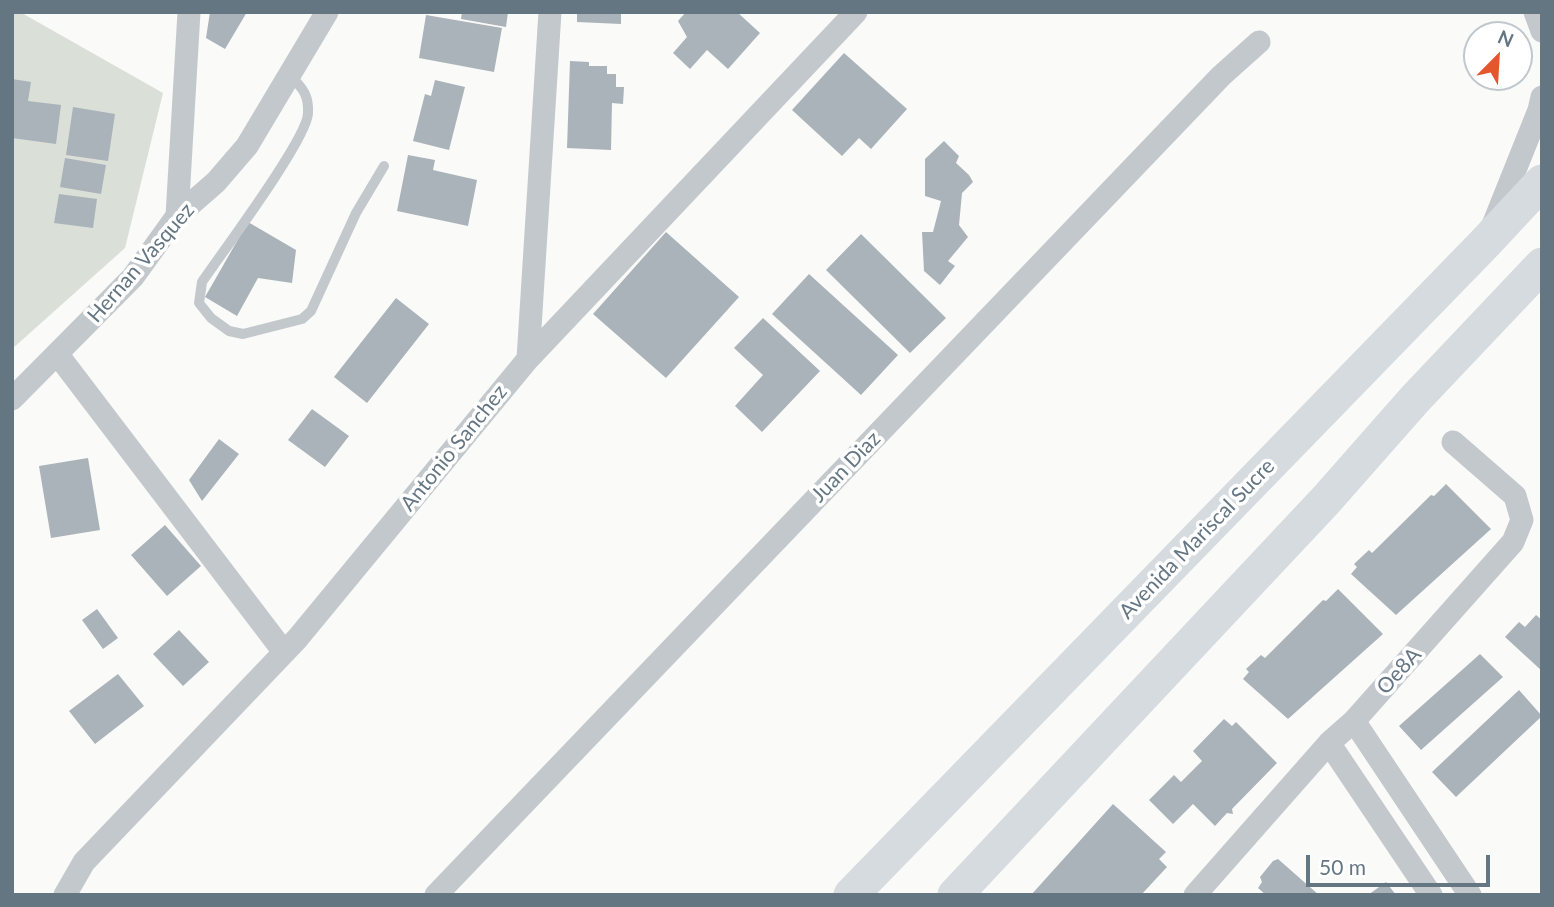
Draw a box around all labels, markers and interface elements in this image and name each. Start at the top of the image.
north arrow [1463,21,1533,91]
text: N [1495,25,1517,52]
street label: Hernan Vasquez [82,198,200,328]
street label: Antonio Sanchez [395,380,513,516]
street label: Juan Diaz [806,426,886,508]
street label: Avenida Mariscal Sucre [1114,454,1280,624]
street label: Oe8A [1372,642,1426,700]
scale bar [1309,841,1493,885]
text: 50 m [1319,854,1366,879]

